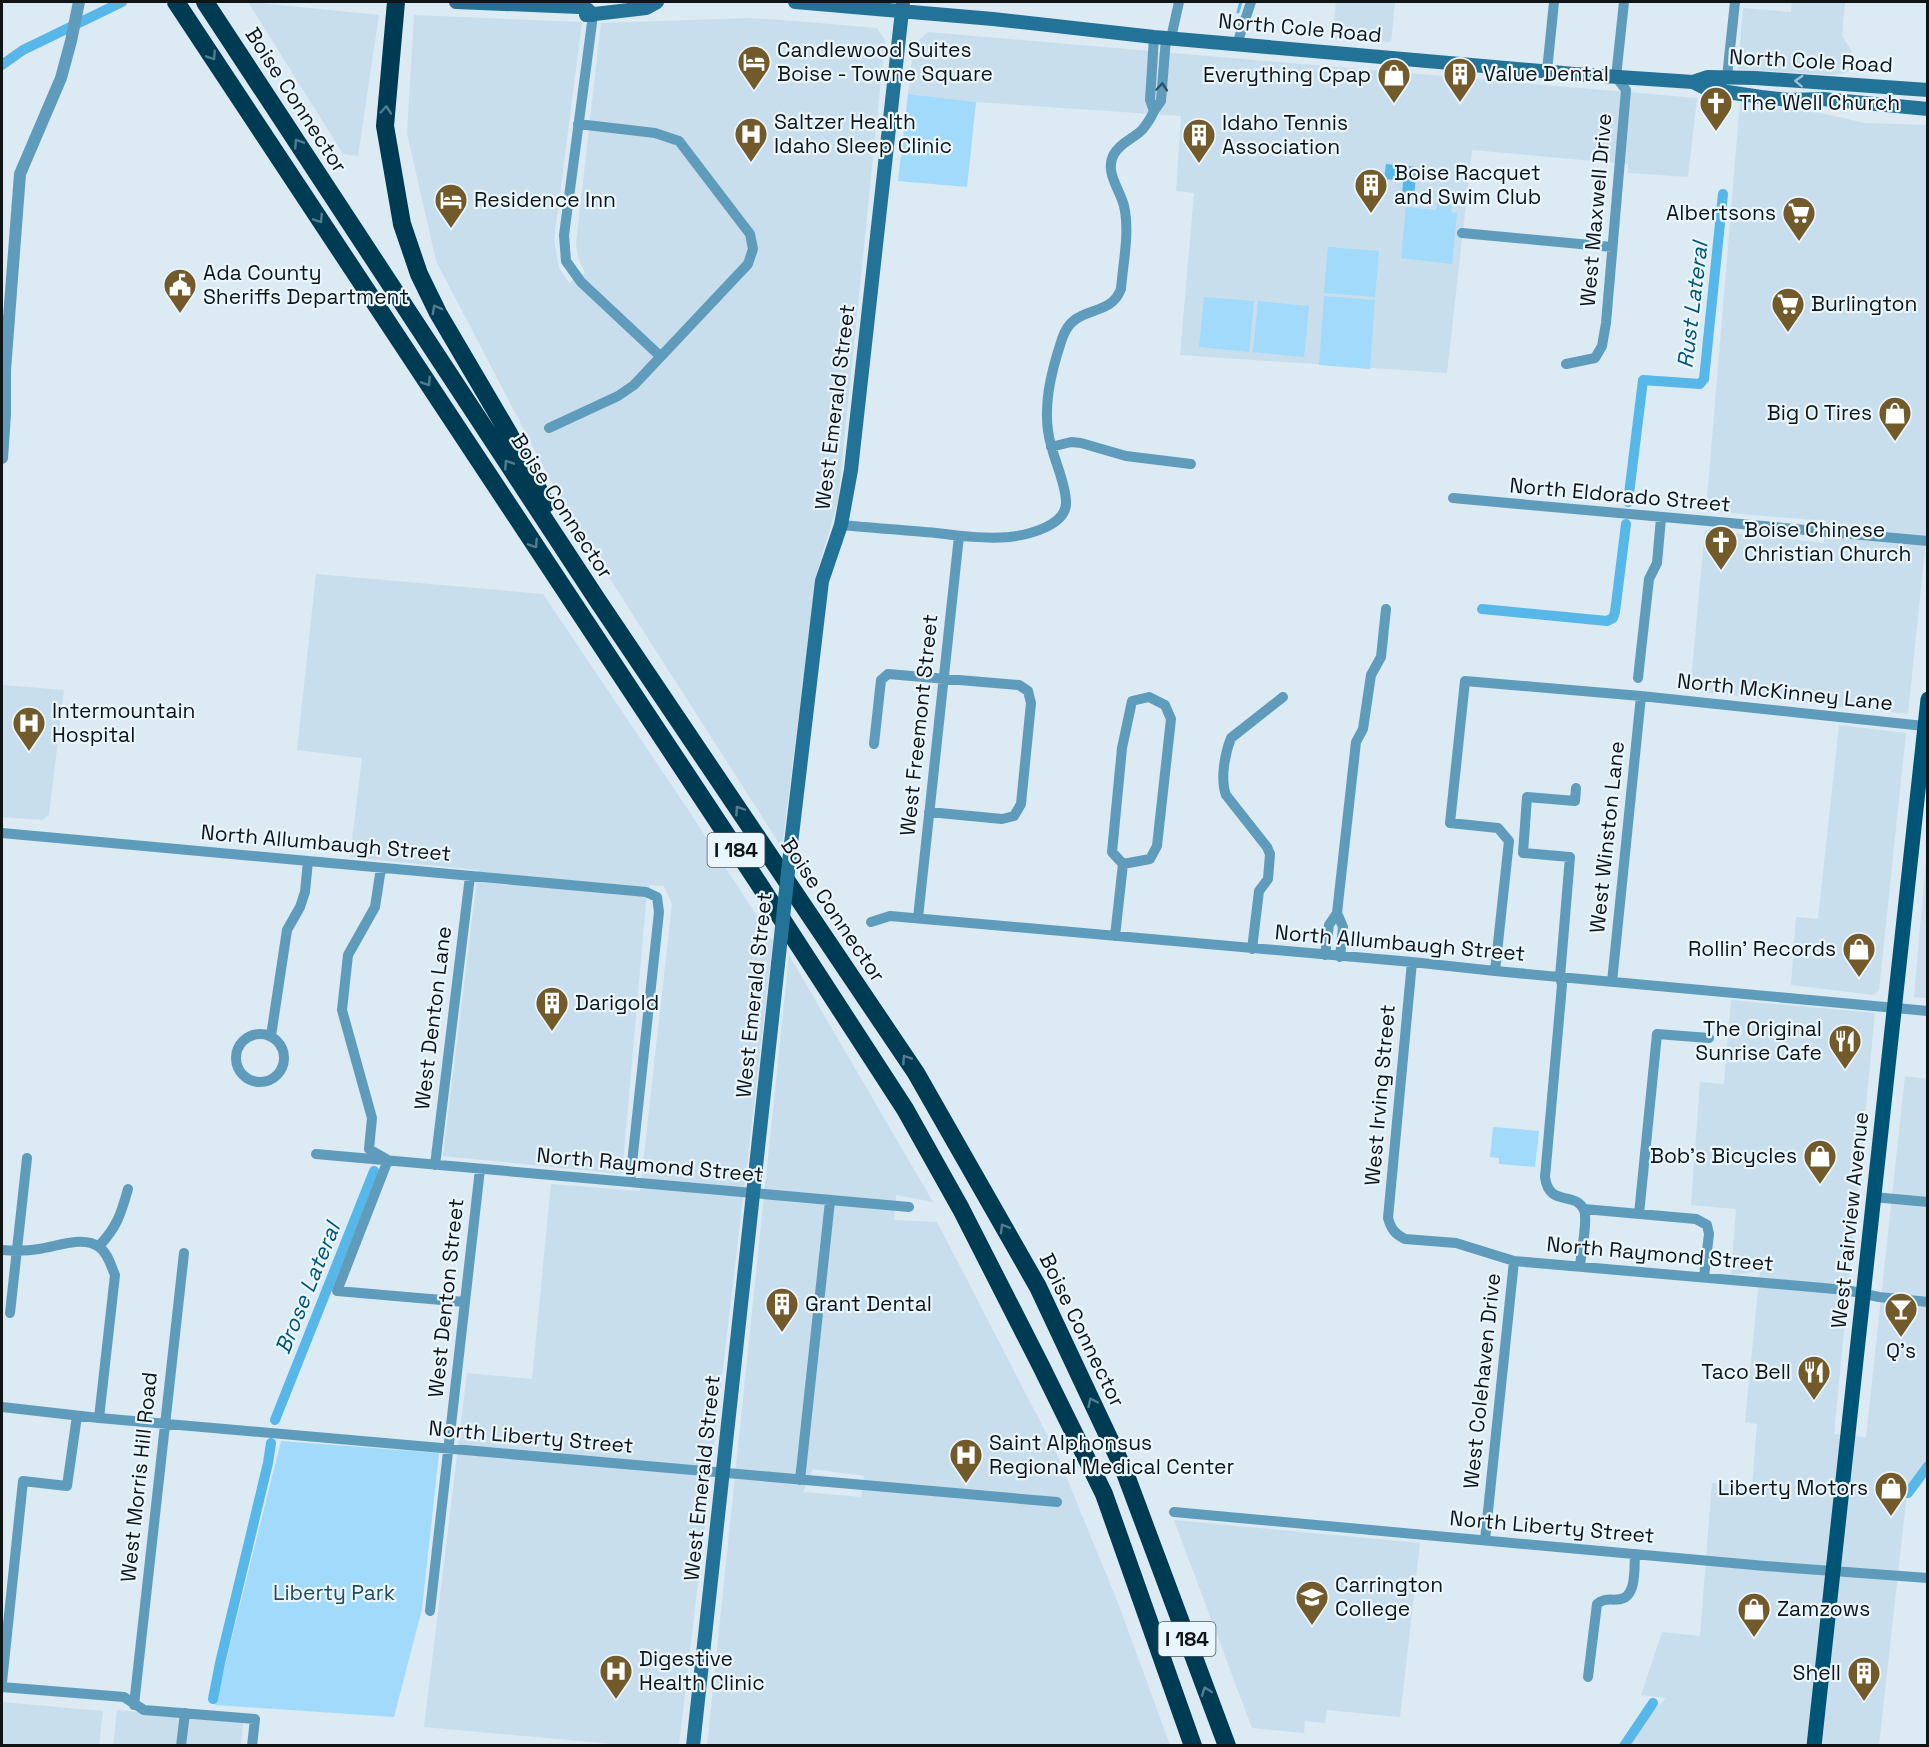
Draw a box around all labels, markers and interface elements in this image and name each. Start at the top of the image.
street label: North Cole Road [1217,7,1383,48]
street label: Boise Connector [239,22,353,178]
place label: Candlewood Suites Boise - Towne Square [777,36,993,87]
street label: North Cole Road [1729,43,1893,78]
hotel icon: Candlewood Suites Boise - Towne Square [736,44,772,91]
one-way arrow [205,50,216,61]
building icon: Value Dental [1442,56,1478,103]
shop icon: Everything Cpap [1376,57,1412,104]
place label: Value Dental [1483,60,1609,87]
place label: Everything Cpap [1203,61,1371,88]
one-way arrow [1794,74,1803,87]
one-way arrow [1155,82,1168,91]
church icon: The Well Church [1698,85,1734,132]
place label: The Well Church [1739,89,1900,116]
one-way arrow [379,106,392,115]
place label: Saltzer Health Idaho Sleep Clinic [774,108,952,159]
place label: Idaho Tennis Association [1222,109,1348,160]
street label: West Maxwell Drive [1574,112,1617,308]
hospital icon: Saltzer Health Idaho Sleep Clinic [733,116,769,163]
building icon: Idaho Tennis Association [1181,117,1217,164]
one-way arrow [293,139,305,149]
place label: Boise Racquet and Swim Club [1394,159,1541,210]
building icon: Boise Racquet and Swim Club [1353,167,1389,214]
hotel icon: Residence Inn [433,182,469,229]
place label: Residence Inn [474,186,616,213]
supermarket icon: Albertsons [1781,195,1817,242]
place label: Albertsons [1666,199,1776,226]
one-way arrow [312,213,324,223]
water label: Rust Lateral [1670,238,1714,370]
place label: Ada County Sheriffs Department [203,259,409,310]
public building icon: Ada County Sheriffs Department [162,267,198,314]
supermarket icon: Burlington [1770,286,1806,333]
place label: Burlington [1811,290,1917,317]
street label: West Emerald Street [809,303,860,511]
one-way arrow [432,305,443,315]
one-way arrow [420,375,431,386]
shop icon: Big O Tires [1877,395,1913,442]
place label: Big O Tires [1767,399,1872,426]
street label: Boise Connector [505,428,619,584]
one-way arrow [503,460,515,470]
street label: North Eldorado Street [1508,471,1732,518]
place label: Boise Chinese Christian Church [1744,516,1911,567]
church icon: Boise Chinese Christian Church [1703,524,1739,571]
one-way arrow [527,538,538,549]
street label: West Freemont Street [893,613,944,837]
street label: North McKinney Lane [1676,667,1894,716]
place label: Intermountain Hospital [52,697,196,748]
hospital icon: Intermountain Hospital [11,705,47,752]
street label: West Winston Lane [1583,740,1630,934]
one-way arrow [735,806,746,817]
street label: North Allumbaugh Street [200,818,452,867]
road number: I 184 [708,833,764,867]
street label: Boise Connector [775,833,892,987]
street label: West Emerald Street [729,891,778,1099]
street label: North Allumbaugh Street [1274,918,1526,967]
street label: West Denton Lane [408,925,457,1111]
shop icon: Rollin' Records [1841,931,1877,978]
place label: Rollin' Records [1688,935,1836,962]
building icon: Darigold [534,985,570,1032]
place label: Darigold [575,989,659,1016]
street label: West Irving Street [1358,1003,1401,1187]
place label: The Original Sunrise Cafe [1695,1015,1822,1066]
restaurant icon: The Original Sunrise Cafe [1827,1023,1863,1070]
one-way arrow [902,1055,913,1066]
street label: West Fairview Avenue [1825,1110,1874,1330]
shop icon: Bob's Bicycles [1802,1138,1838,1185]
street label: North Raymond Street [535,1141,765,1188]
place label: Bob's Bicycles [1650,1142,1797,1169]
street label: West Denton Street [422,1197,469,1399]
water label: Brose Lateral [268,1216,347,1358]
one-way arrow [1000,1224,1011,1234]
street label: North Raymond Street [1545,1230,1775,1277]
street label: Boise Connector [1034,1248,1131,1411]
street label: West Colehaven Drive [1457,1272,1506,1490]
building icon: Grant Dental [764,1286,800,1333]
place label: Grant Dental [805,1290,932,1317]
bar icon: Q's [1883,1291,1919,1338]
place label: Q's [1886,1337,1916,1364]
restaurant icon: Taco Bell [1796,1354,1832,1401]
place label: Taco Bell [1701,1358,1791,1385]
street label: West Morris Hill Road [114,1371,163,1583]
street label: West Emerald Street [677,1374,726,1582]
one-way arrow [1087,1397,1099,1408]
street label: North Liberty Street [428,1414,635,1459]
place label: Saint Alphonsus Regional Medical Center [989,1429,1234,1480]
hospital icon: Saint Alphonsus Regional Medical Center [948,1437,984,1484]
shop icon: Liberty Motors [1873,1470,1909,1517]
place label: Liberty Motors [1718,1474,1868,1501]
street label: North Liberty Street [1449,1504,1656,1549]
place label: Carrington College [1335,1571,1443,1622]
park label: Liberty Park [273,1579,395,1606]
school or university icon: Carrington College [1294,1579,1330,1626]
shop icon: Zamzows [1736,1591,1772,1638]
place label: Zamzows [1777,1595,1870,1622]
road number: I 184 [1158,1622,1216,1656]
place label: Digestive Health Clinic [639,1645,765,1696]
hospital icon: Digestive Health Clinic [598,1653,634,1700]
building icon: Shell [1846,1655,1882,1702]
place label: Shell [1793,1659,1841,1686]
one-way arrow [1201,1686,1214,1697]

